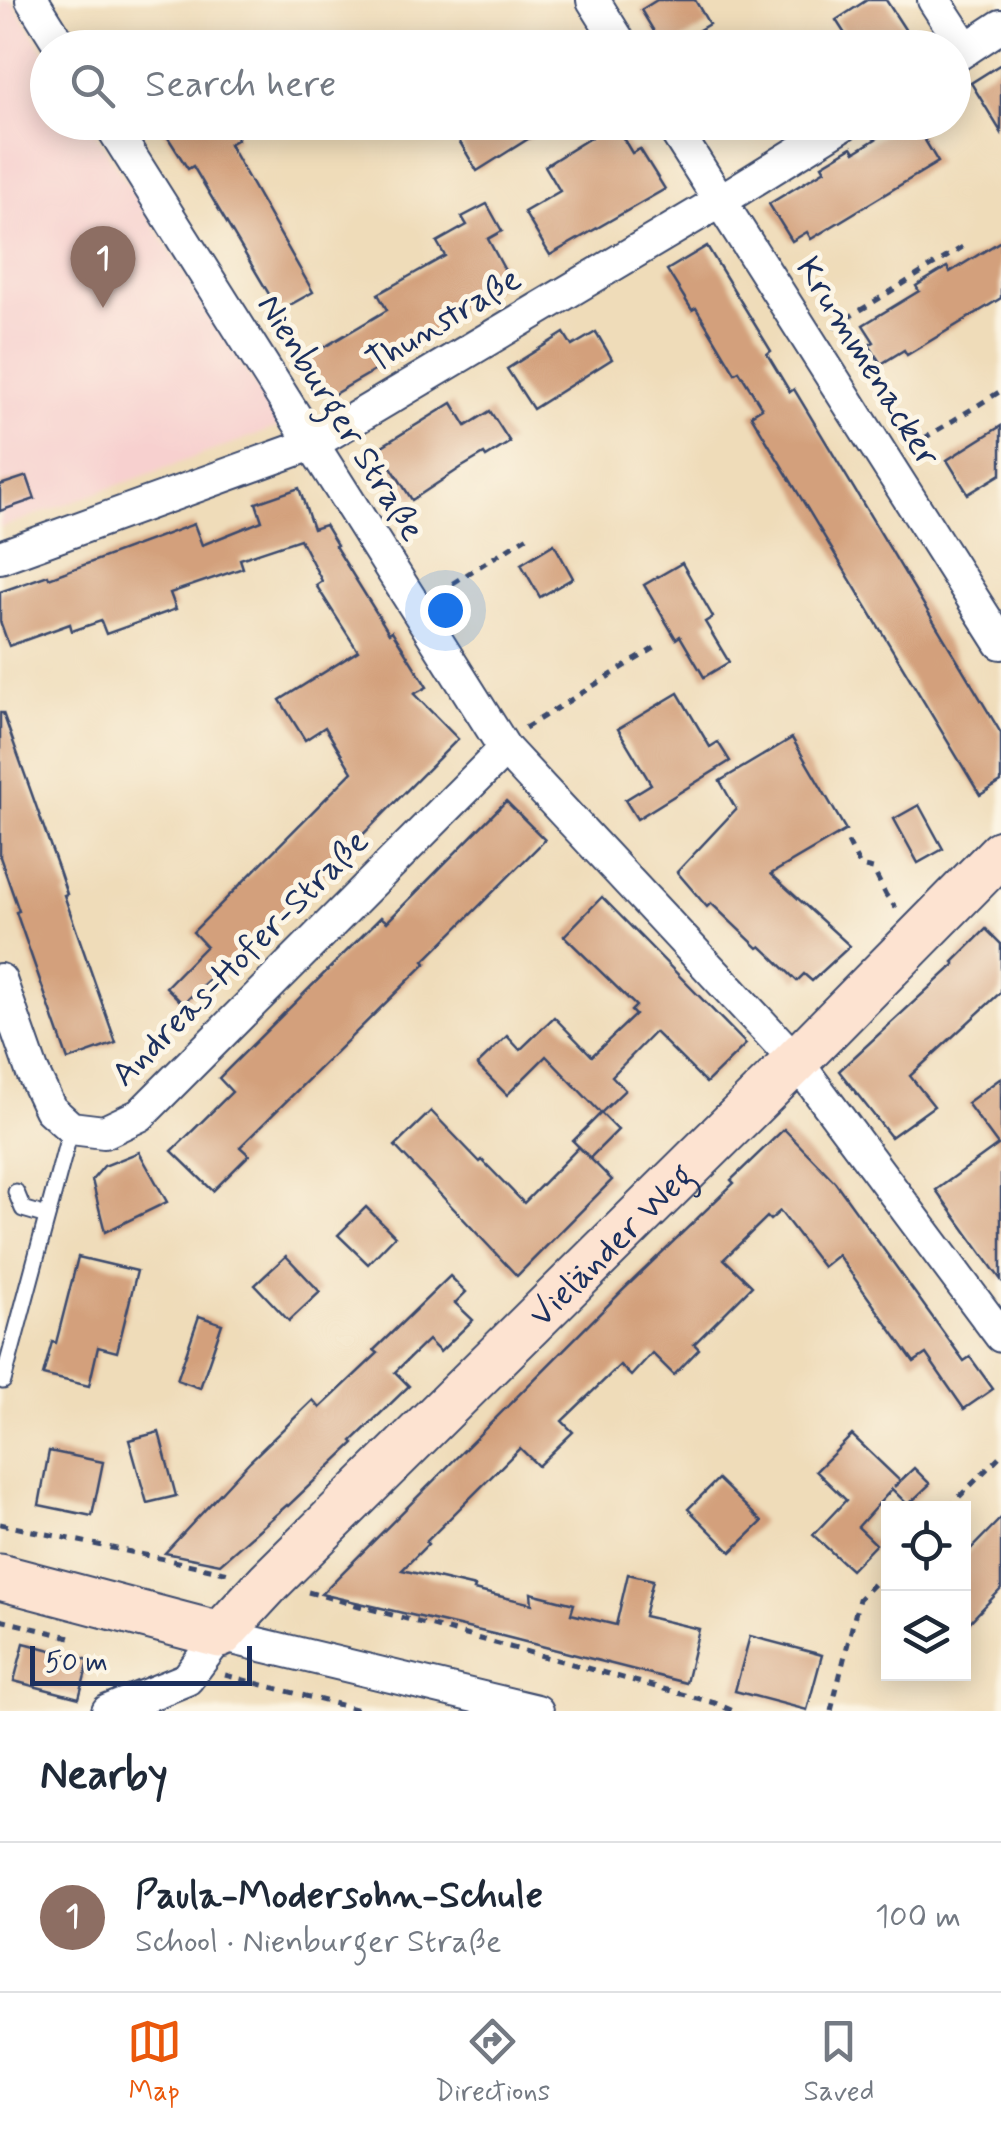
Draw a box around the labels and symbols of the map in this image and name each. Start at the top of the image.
pin: 1 [70,226,136,308]
street label: Krummenacker [785,249,950,476]
street label: Thunstraße [358,256,530,385]
street label: Nienburger Straße [242,286,435,552]
your location [420,585,471,636]
street label: Andreas-Hofer-Straße [102,820,379,1097]
street label: Vieländer Weg [519,1154,707,1338]
scale bar [30,1641,252,1686]

